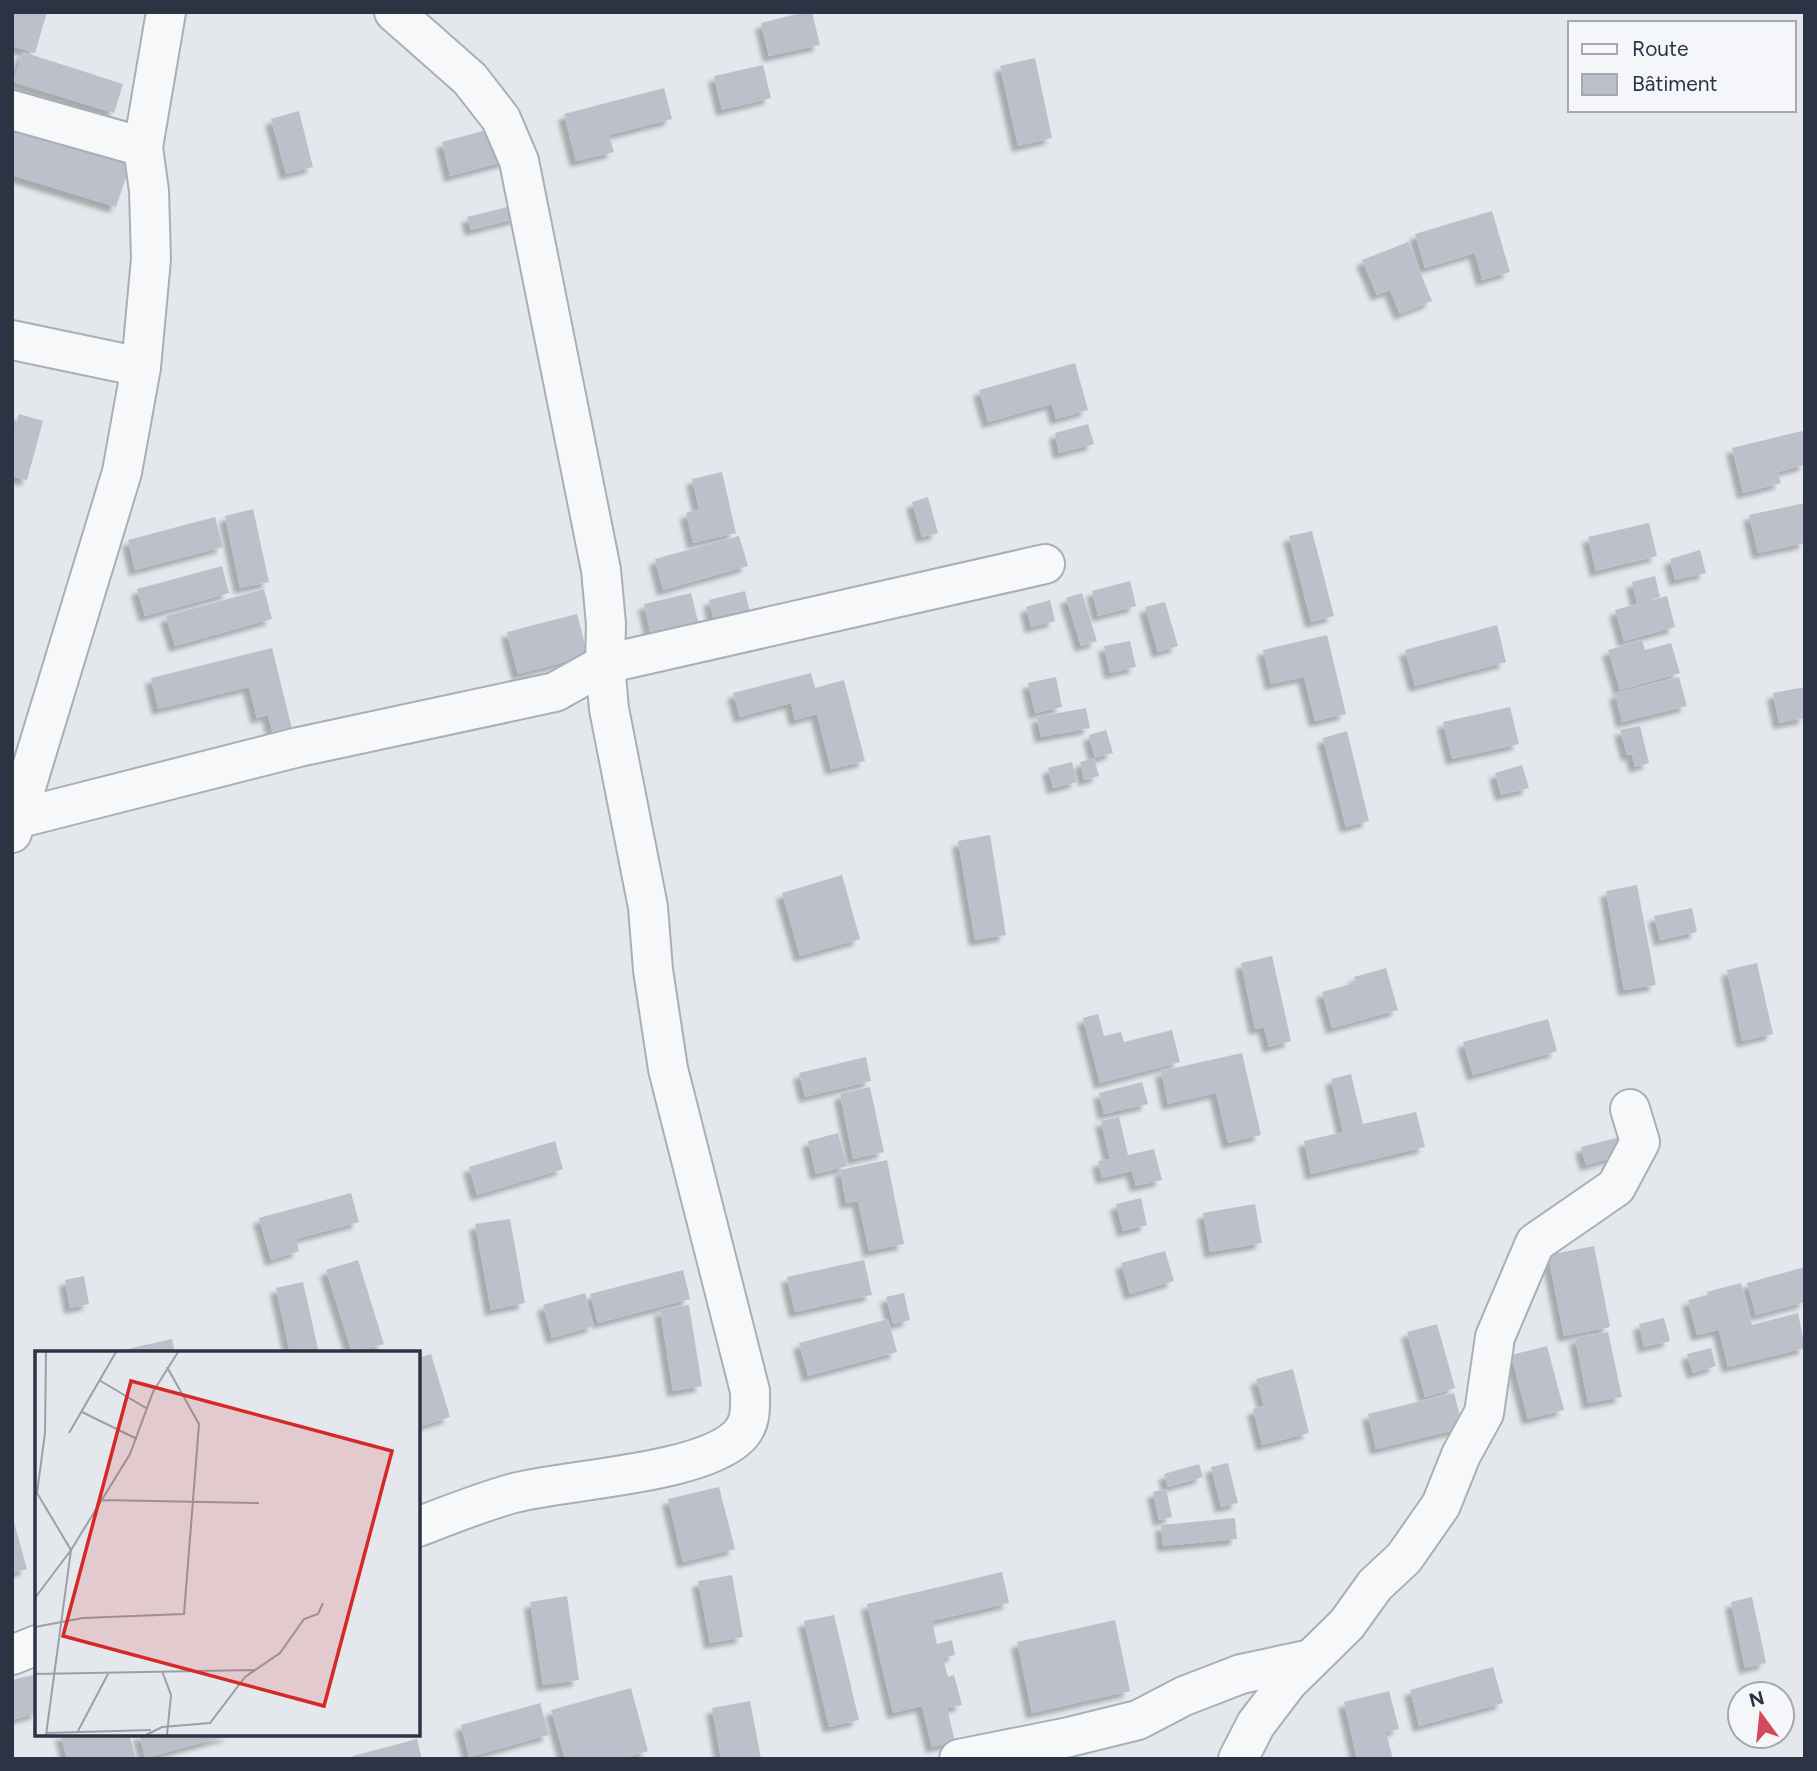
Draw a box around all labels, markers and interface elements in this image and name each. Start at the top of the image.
legend [1568,21,1796,112]
text: Route [1632,36,1688,61]
text: Bâtiment [1632,71,1717,96]
inset map [35,1351,420,1736]
north arrow [1726,1680,1796,1750]
text: N [1747,1686,1767,1712]

